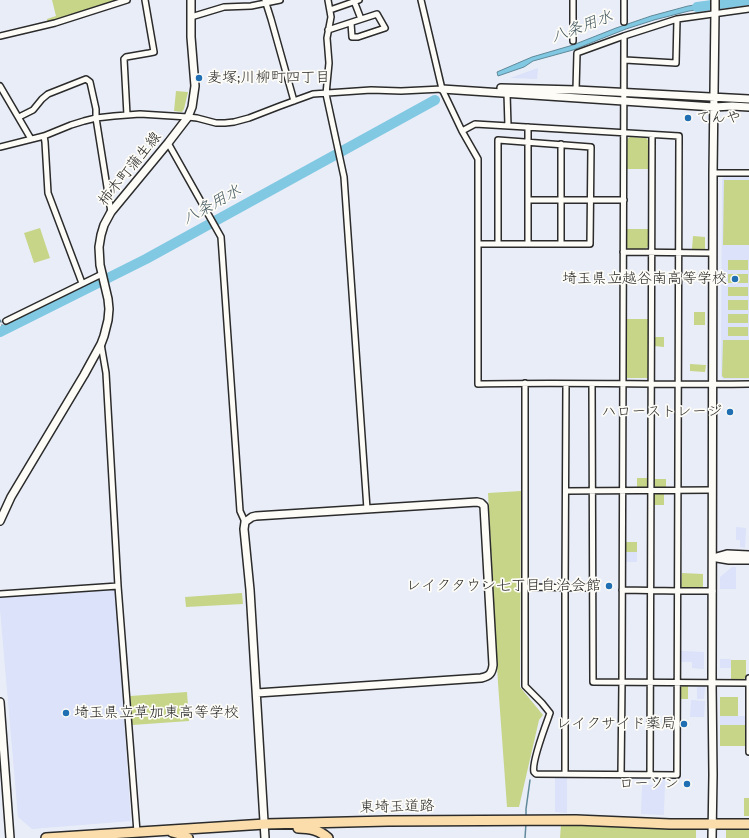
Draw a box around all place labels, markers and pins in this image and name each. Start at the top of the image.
place label: 麦塚;川柳町四丁目 [207,69,330,87]
marker: 麦塚;川柳町四丁目 [194,73,204,83]
place label: てんや [696,109,741,127]
marker: てんや [683,113,693,123]
place label: 埼玉県立越谷南高等学校 [562,270,727,288]
marker: 埼玉県立越谷南高等学校 [730,274,740,284]
place label: ハローストレージ [601,403,722,421]
marker: ハローストレージ [725,407,735,417]
place label: レイクタウン七丁目自治会館 [406,577,601,595]
marker: レイクタウン七丁目自治会館 [604,581,614,591]
place label: 埼玉県立草加東高等学校 [74,704,239,722]
marker: 埼玉県立草加東高等学校 [61,708,71,718]
place label: レイクサイド薬局 [556,715,676,733]
marker: レイクサイド薬局 [679,719,689,729]
place label: ローソン [619,775,679,793]
marker: ローソン [682,779,692,789]

